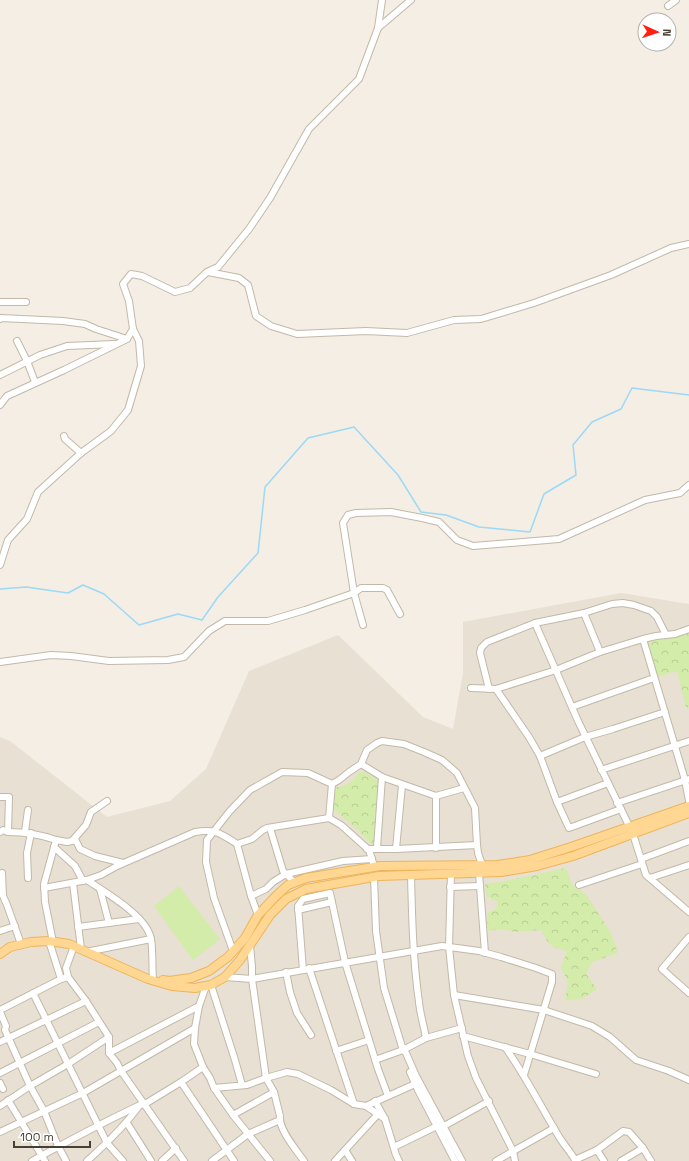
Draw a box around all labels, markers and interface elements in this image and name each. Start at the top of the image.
north arrow [637,12,677,52]
text: N [660,28,674,37]
scale bar [14,1123,90,1149]
text: 100 m [20,1129,54,1145]

